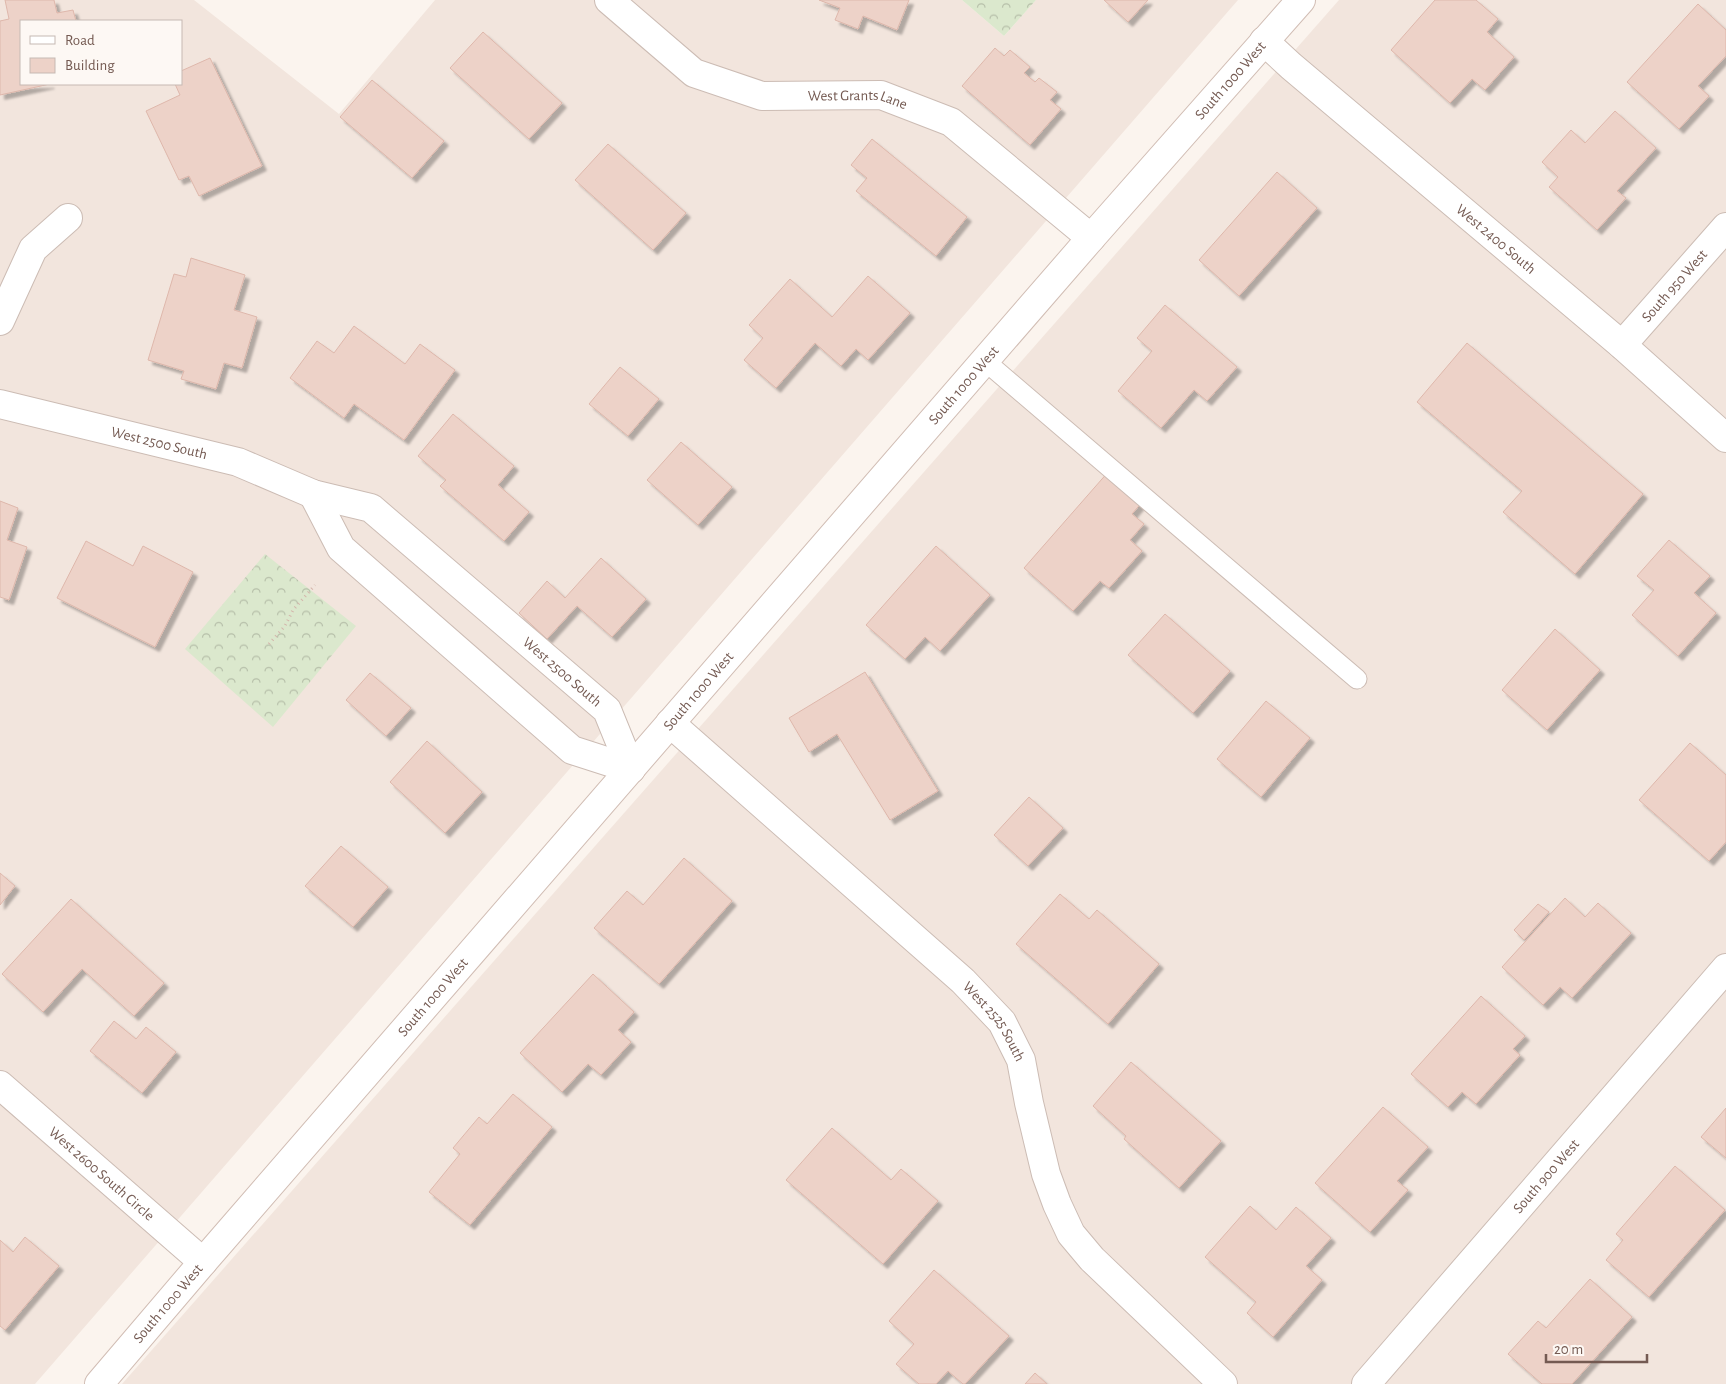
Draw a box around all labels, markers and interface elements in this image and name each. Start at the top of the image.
legend [20,20,182,85]
text: Road [65,33,95,48]
street label: South 1000 West [1192,39,1269,122]
text: Building [65,58,115,73]
street label: West Grants Lane [808,88,909,112]
street label: West 2400 South [1453,201,1539,277]
street label: South 950 West [1639,247,1710,325]
street label: South 1000 West [926,343,1002,428]
street label: West 2500 South [110,424,209,462]
street label: West 2500 South [520,634,604,710]
street label: South 1000 West [661,649,736,733]
street label: South 1000 West [395,955,471,1039]
street label: West 2525 South [960,979,1027,1064]
street label: West 2600 South Circle [46,1124,157,1224]
street label: South 900 West [1510,1136,1582,1216]
street label: South 1000 West [131,1261,206,1346]
scale bar [1546,1332,1647,1364]
text: 20 m [1554,1342,1583,1357]

